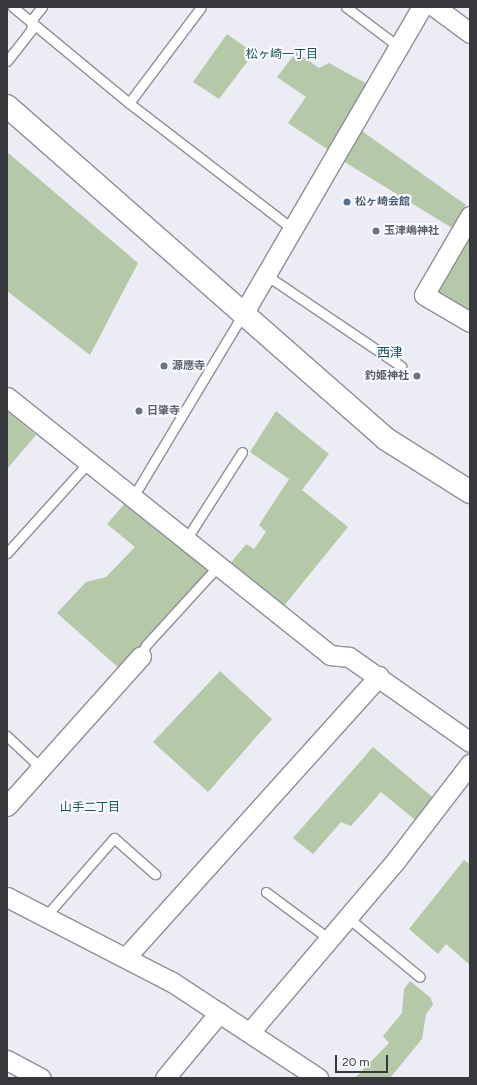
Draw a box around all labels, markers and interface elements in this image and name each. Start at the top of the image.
district label: 松ヶ崎一丁目 [246,48,318,62]
place label: 松ヶ崎会館 [355,195,410,209]
marker: 松ヶ崎会館 [342,197,352,207]
place label: 玉津嶋神社 [384,224,439,238]
marker: 玉津嶋神社 [371,226,381,236]
district label: 西津 [377,345,403,361]
place label: 源應寺 [172,359,205,373]
marker: 源應寺 [159,361,169,371]
place label: 釣姫神社 [365,369,409,383]
marker: 釣姫神社 [412,371,422,381]
place label: 日肇寺 [147,404,180,418]
marker: 日肇寺 [134,406,144,416]
district label: 山手二丁目 [60,801,120,815]
scale bar [337,1047,390,1073]
text: 20 m [342,1055,370,1069]

